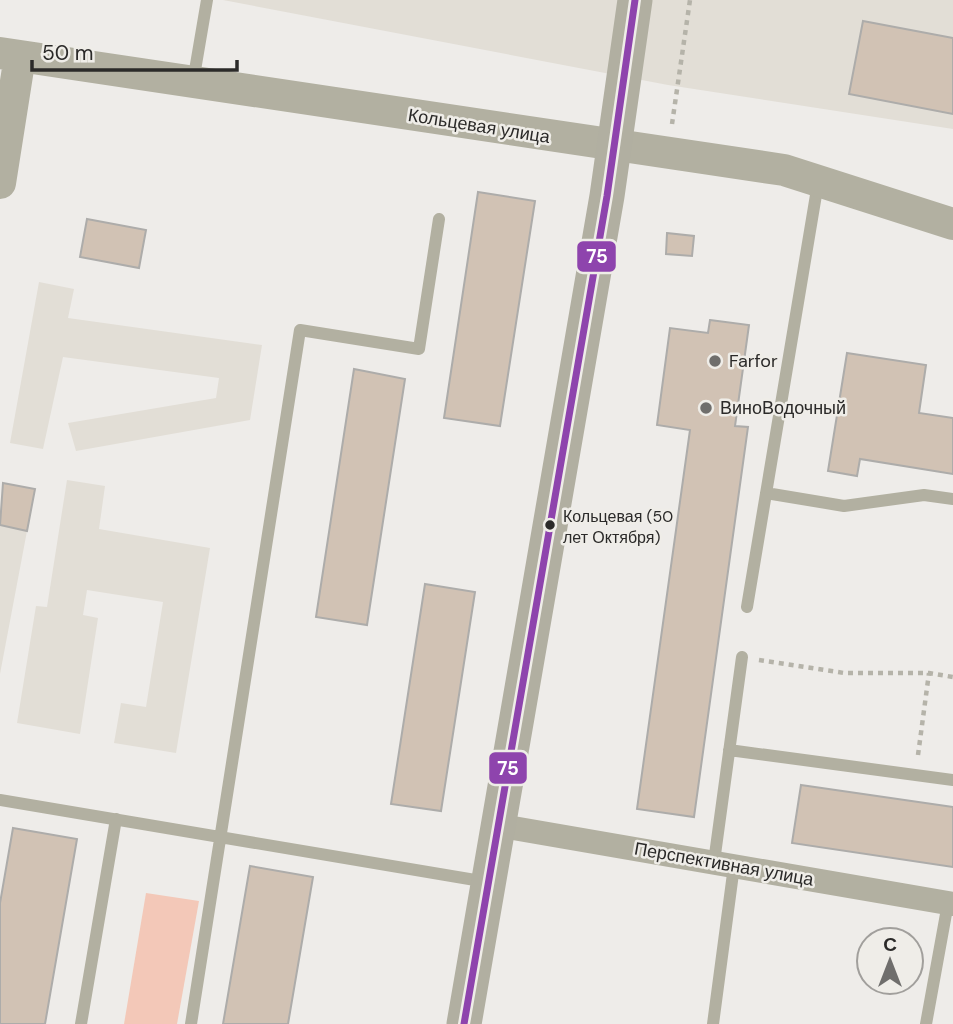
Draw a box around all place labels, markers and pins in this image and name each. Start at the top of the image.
place label: Farfor [729,349,778,373]
marker: Farfor [707,353,723,369]
place label: ВиноВодочный [720,396,846,420]
marker: ВиноВодочный [698,400,714,416]
place label: Кольцевая (50 лет Октября) [563,506,673,548]
marker: Кольцевая (50 лет Октября) [543,518,557,532]

